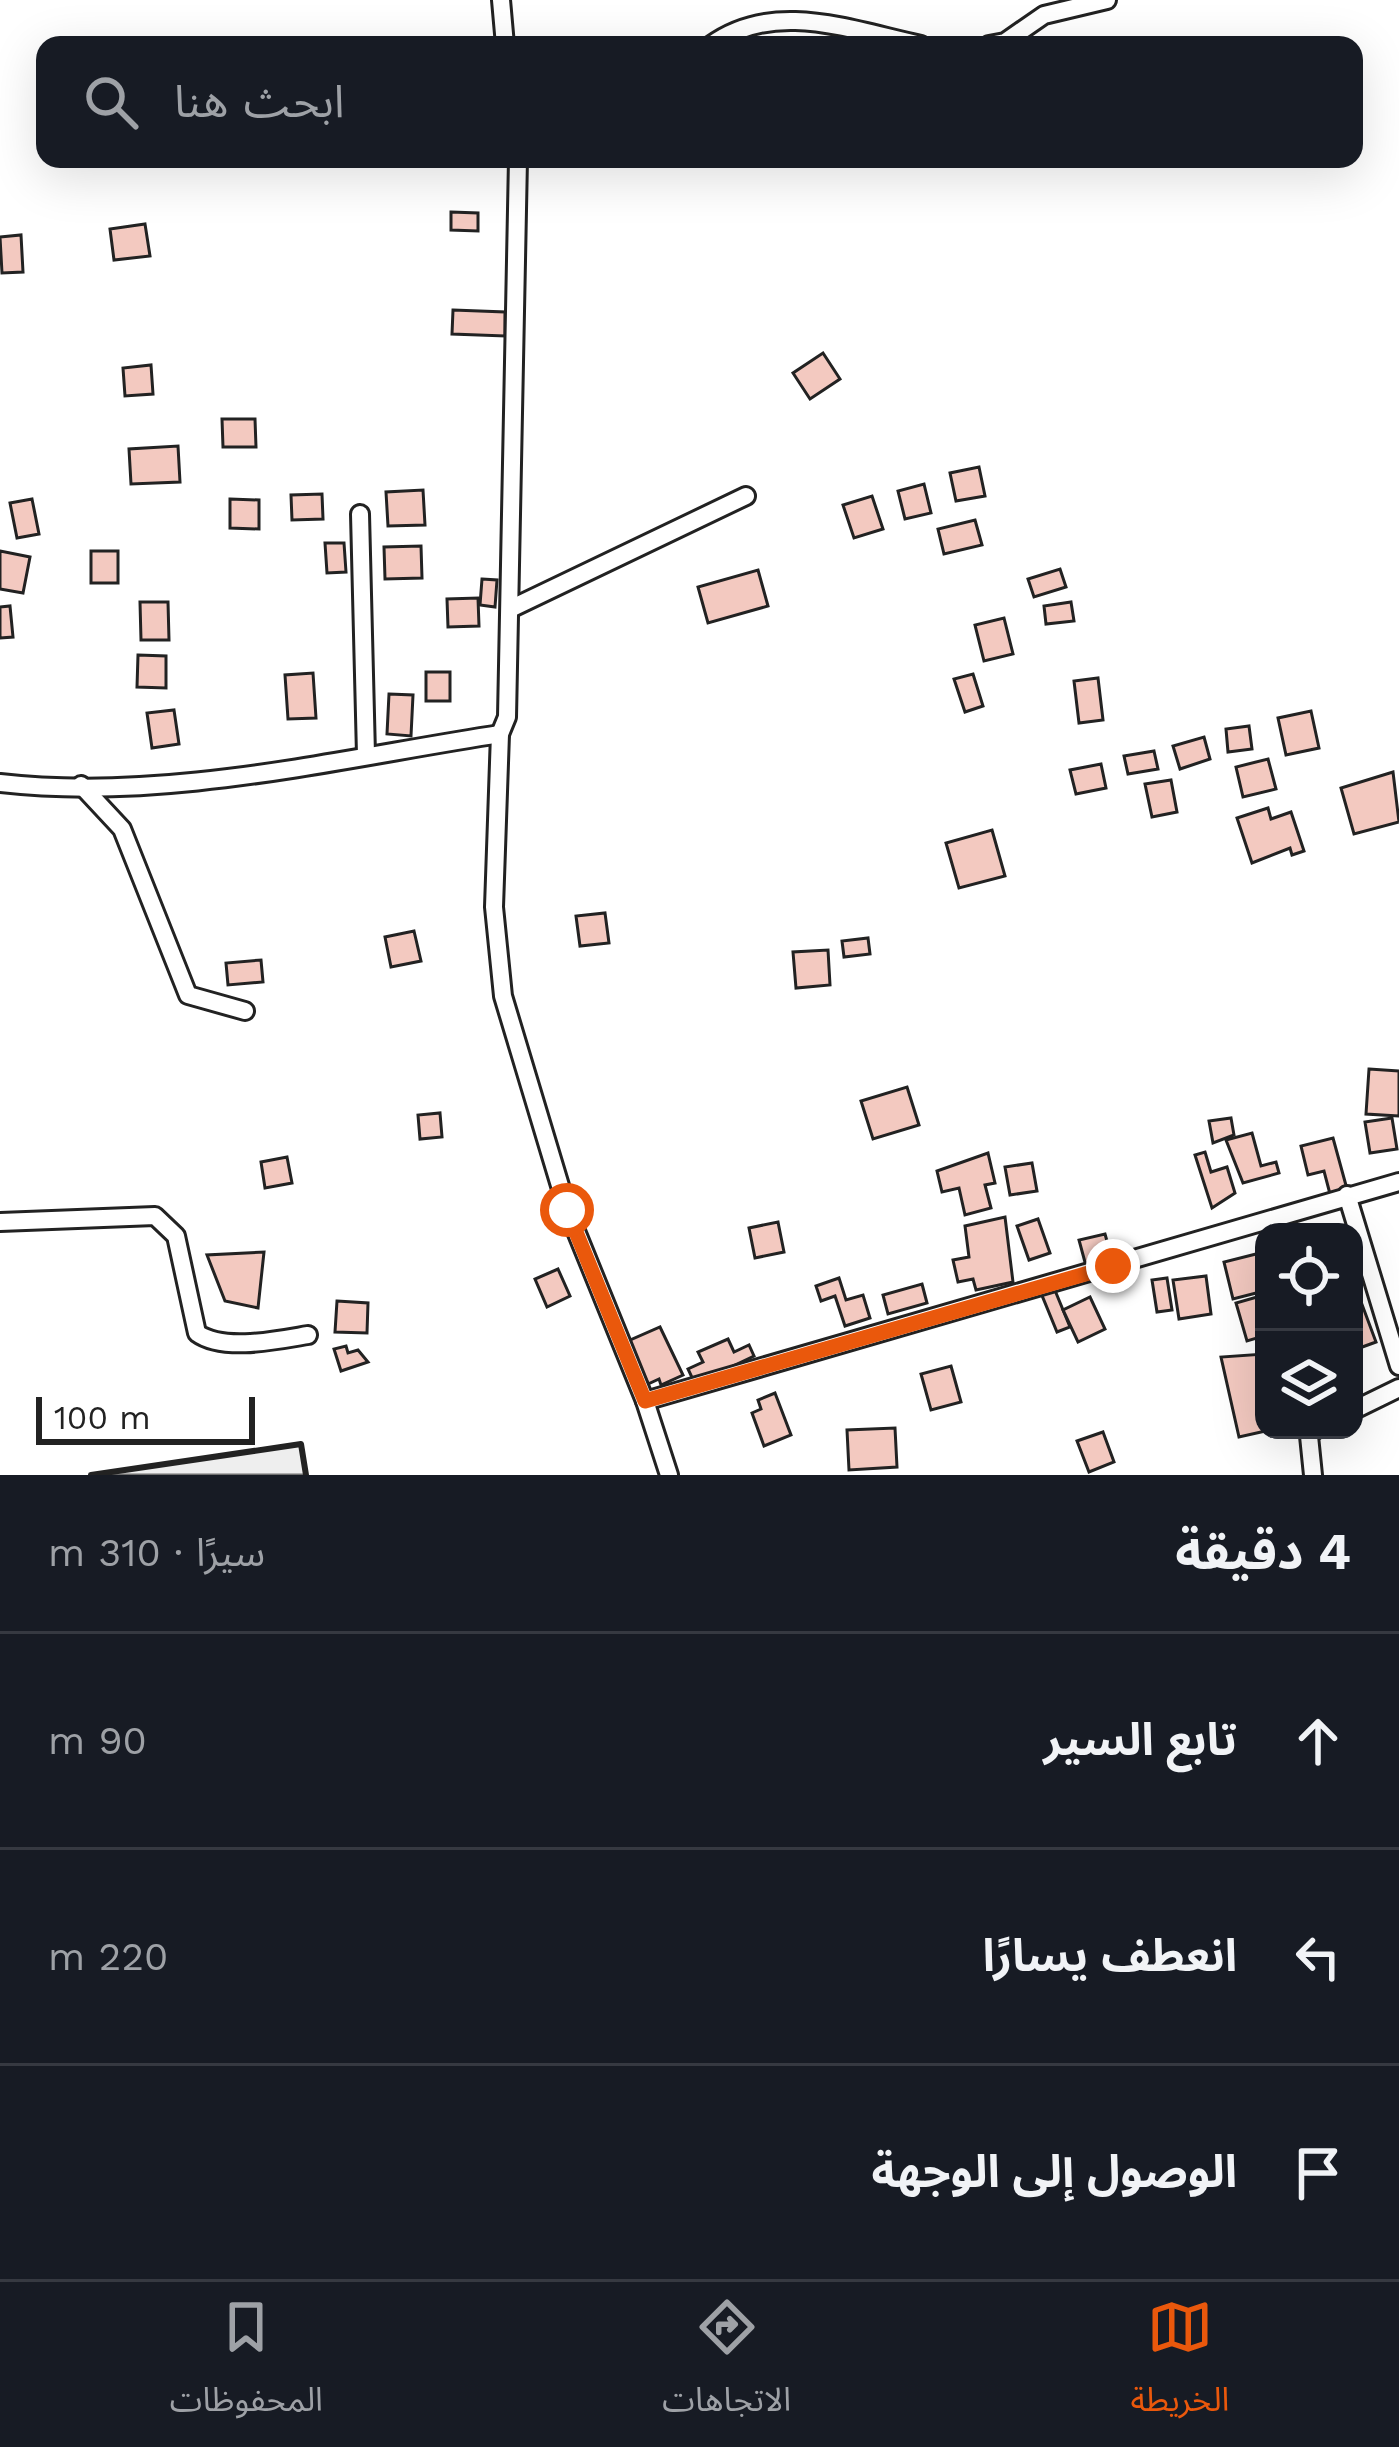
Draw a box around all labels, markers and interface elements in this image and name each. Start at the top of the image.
search box [36,36,1363,168]
icon: search [78,69,144,135]
text: ابحث هنا [174,75,344,128]
route start [540,1183,594,1237]
map controls [1255,1223,1363,1439]
button: locate [1255,1223,1363,1331]
route end [1086,1239,1140,1293]
button: layers [1255,1331,1363,1439]
scale bar [36,1391,255,1444]
text: 100 m [54,1398,151,1437]
text: 4 دقيقة [1175,1522,1351,1581]
text: سيرًا · 310 m [48,1530,265,1575]
icon: ahead [1285,1708,1351,1774]
text: تابع السير [1044,1713,1237,1766]
text: 90 m [48,1718,147,1763]
icon: left [1285,1924,1351,1990]
text: انعطف يسارًا [982,1929,1237,1982]
text: 220 m [48,1934,168,1979]
icon: arrive [1285,2140,1351,2206]
text: الوصول إلى الوجهة [871,2145,1237,2198]
tab: المحفوظات [170,2294,323,2435]
tab: الاتجاهات [662,2294,791,2435]
tab: الخريطة [1130,2294,1229,2435]

